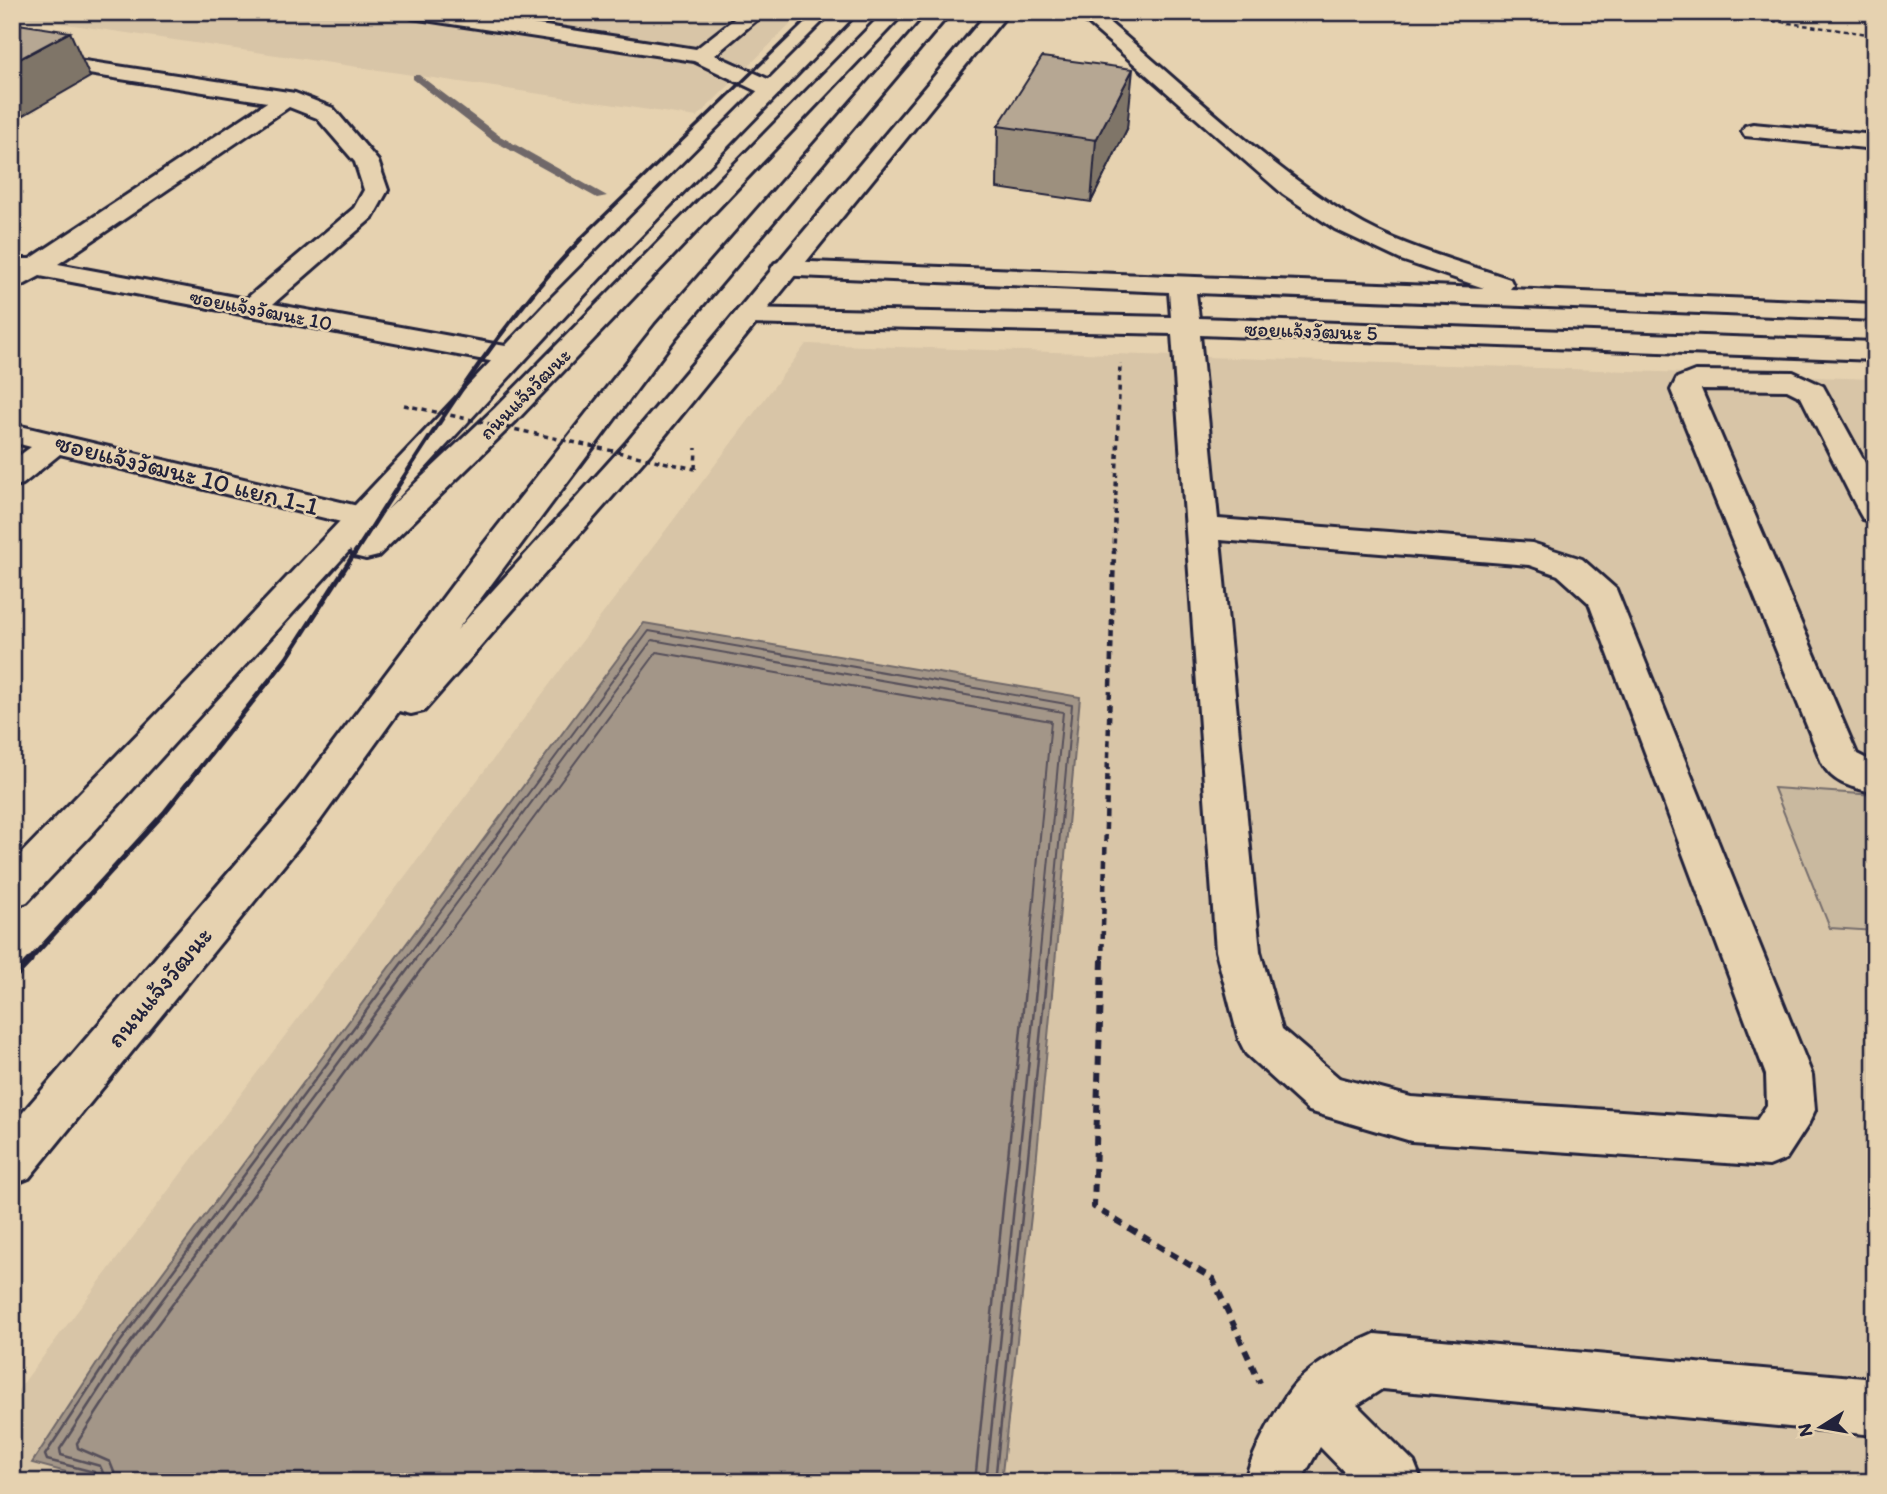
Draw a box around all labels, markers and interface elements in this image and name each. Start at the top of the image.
street label: ซอยแจ้งวัฒนะ 10 [188,283,334,336]
street label: ซอยแจ้งวัฒนะ 5 [1244,316,1378,345]
street label: ถนนแจ้งวัฒนะ [473,342,576,445]
street label: ซอยแจ้งวัฒนะ 10 แยก 1-1 [52,426,322,522]
street label: ถนนแจ้งวัฒนะ [99,920,219,1054]
north arrow [1786,1392,1856,1462]
text: N [1792,1422,1817,1439]

